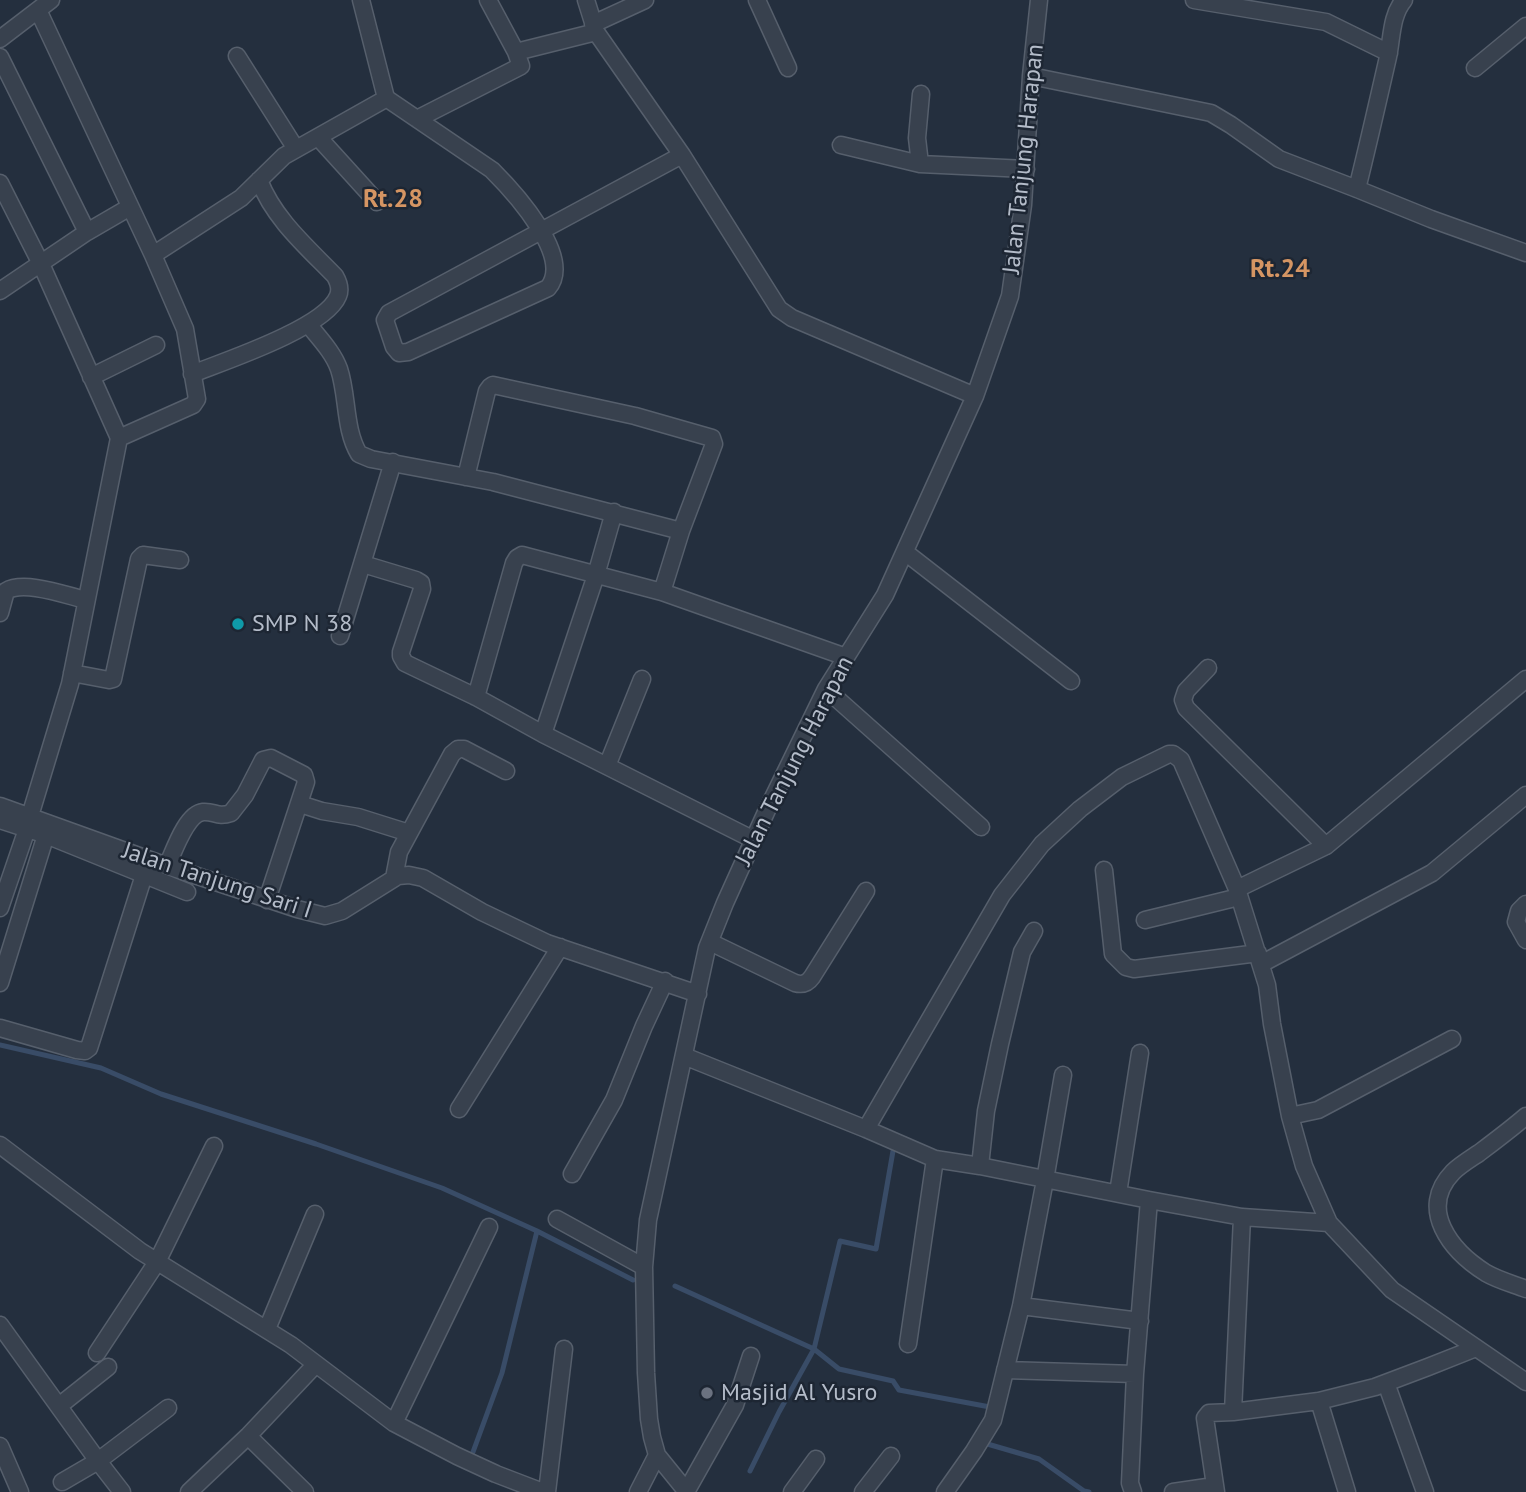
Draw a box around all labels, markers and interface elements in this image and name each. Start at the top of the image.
street label: Jalan Tanjung Harapan [998,43,1050,275]
district label: Rt.28 [363,184,423,216]
district label: Rt.24 [1250,254,1310,286]
place label: SMP N 38 [252,610,352,638]
marker: SMP N 38 [230,616,246,632]
street label: Jalan Tanjung Harapan [730,652,860,870]
street label: Jalan Tanjung Sari I [119,837,315,925]
place label: Masjid Al Yusro [721,1379,877,1407]
marker: Masjid Al Yusro [699,1385,715,1401]

